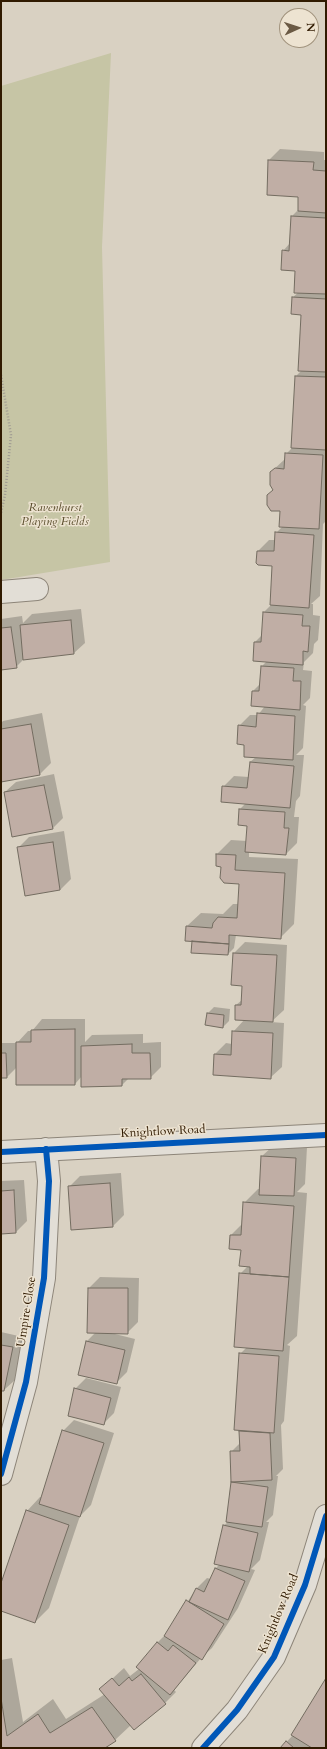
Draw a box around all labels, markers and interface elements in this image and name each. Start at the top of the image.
north arrow [279,8,319,48]
text: N [303,22,318,33]
park label: Ravenhurst Playing Fields [21,501,89,529]
street label: Knightlow Road [120,1123,206,1141]
street label: Umpire Close [14,1276,40,1348]
street label: Knightlow Road [256,1572,302,1656]

